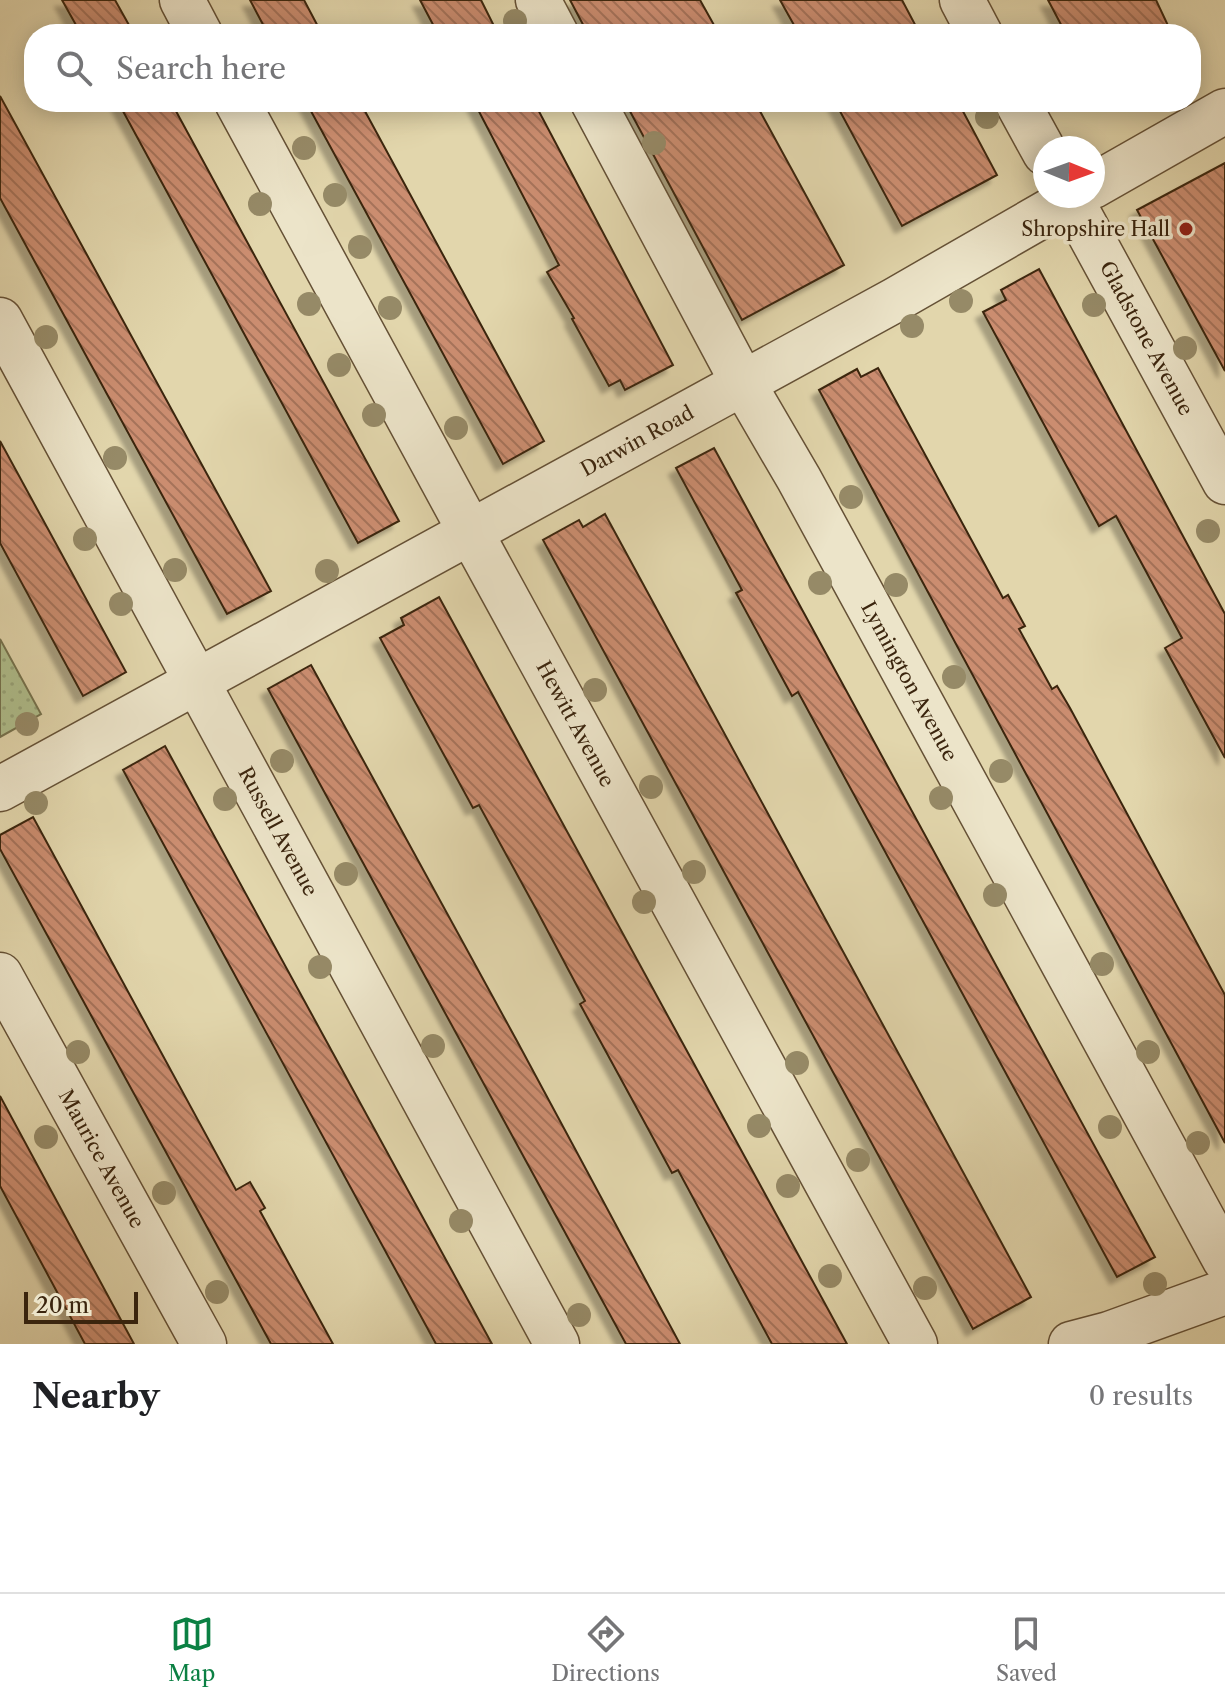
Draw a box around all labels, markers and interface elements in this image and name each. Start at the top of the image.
search box [24,24,1201,112]
icon: search [52,46,96,90]
text: Search here [116,50,286,87]
north arrow [1033,136,1105,208]
place label: Shropshire Hall [1021,217,1170,241]
marker: Shropshire Hall [1177,220,1195,238]
street label: Gladstone Avenue [1095,257,1198,420]
street label: Darwin Road [576,400,698,481]
street label: Lymington Avenue [856,597,963,765]
street label: Hewitt Avenue [531,657,620,791]
street label: Russell Avenue [233,763,323,900]
street label: Maurice Avenue [54,1085,150,1232]
scale bar [24,1288,138,1324]
text: 20 m [36,1292,89,1319]
text: Nearby [32,1375,160,1417]
text: 0 results [1089,1380,1193,1412]
tab: Map [168,1612,215,1687]
tab: Directions [551,1612,660,1687]
tab: Saved [996,1612,1057,1687]

